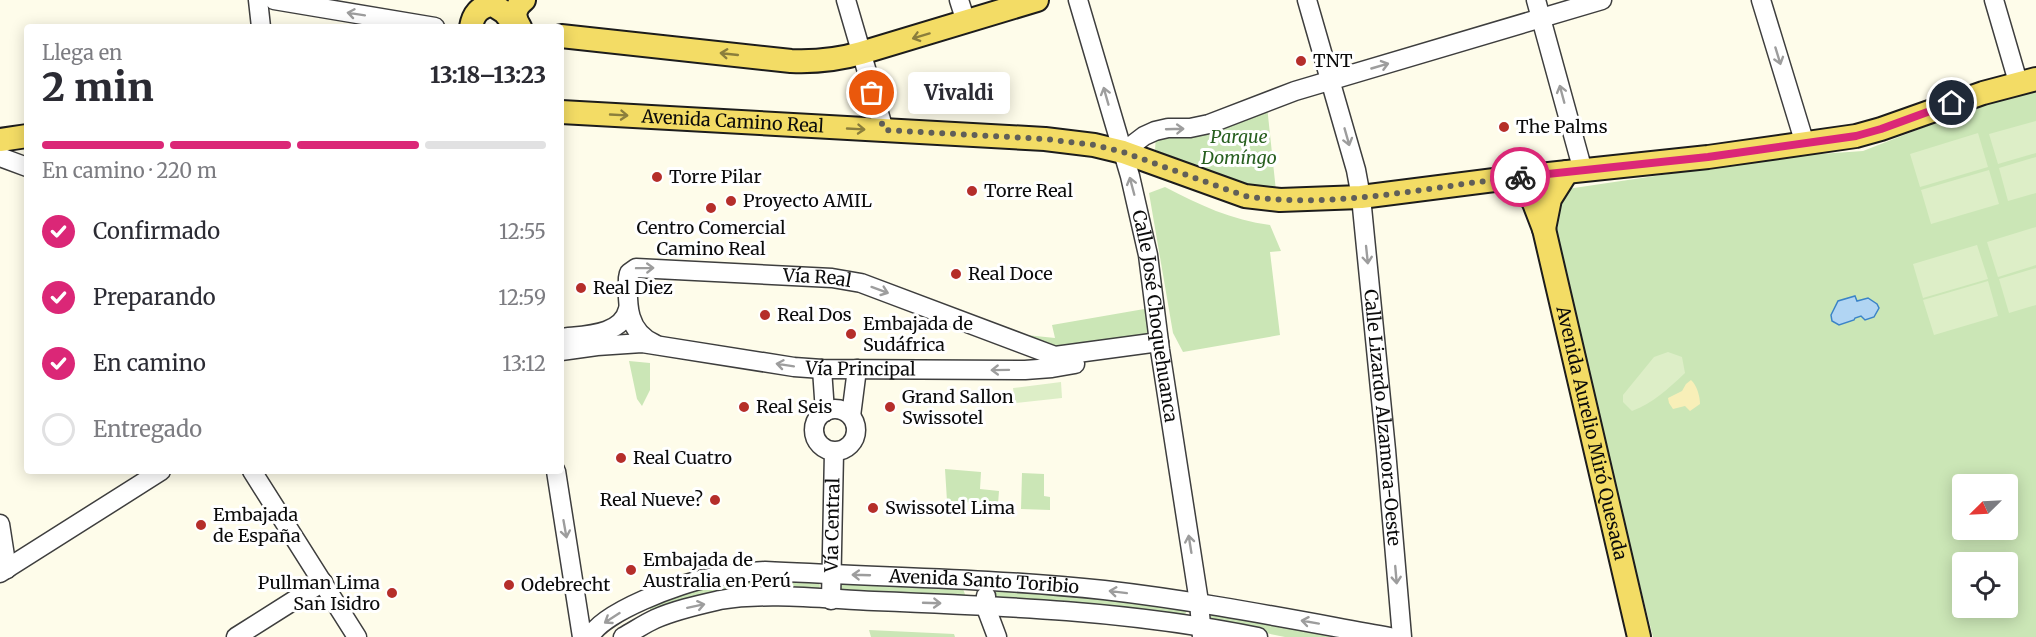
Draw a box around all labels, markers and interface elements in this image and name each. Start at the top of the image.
one-way arrow [347,9,367,20]
one-way arrow [912,31,931,42]
text: Llega en [42,40,122,65]
one-way arrow [1773,46,1784,65]
one-way arrow [720,49,740,60]
place label: TNT [1313,49,1353,72]
marker: TNT [1294,54,1308,68]
one-way arrow [1371,60,1390,71]
text: 13:18–13:23 [430,61,546,89]
text: 2 min [42,63,154,112]
pin [846,67,897,118]
callout: Vivaldi [908,72,1010,114]
icon: bag [855,76,888,109]
pin [1926,77,1977,128]
text: Vivaldi [924,80,994,105]
one-way arrow [1556,85,1567,104]
icon: home [1935,86,1968,119]
one-way arrow [1100,87,1111,106]
street label: Avenida Camino Real [640,104,825,138]
one-way arrow [609,110,629,121]
place label: The Palms [1516,115,1608,138]
marker: The Palms [1497,120,1511,134]
one-way arrow [846,123,866,134]
one-way arrow [1164,123,1184,134]
park label: Parque Domíngo [1200,125,1277,169]
one-way arrow [1342,127,1353,146]
courier [1490,147,1550,207]
text: En camino · 220 m [42,158,217,183]
icon: bike [1504,161,1537,194]
place label: Torre Pilar [669,165,761,188]
marker: Torre Pilar [650,170,664,184]
one-way arrow [1126,177,1138,196]
place label: Torre Real [984,179,1073,202]
marker: Torre Real [965,184,979,198]
place label: Proyecto AMIL [743,189,872,212]
marker: Proyecto AMIL [724,194,738,208]
marker: Centro Comercial Camino Real [704,201,718,215]
street label: Calle José Choquehuanca [1127,208,1183,424]
icon: check [42,215,75,248]
place label: Centro Comercial Camino Real [636,216,786,260]
text: Confirmado [93,217,220,245]
text: 12:55 [499,219,546,244]
one-way arrow [1362,245,1373,265]
place label: Real Doce [968,262,1053,285]
one-way arrow [635,263,654,274]
street label: Vía Real [781,263,854,292]
marker: Real Doce [949,267,963,281]
place label: Real Diez [593,276,673,299]
icon: check [42,281,75,314]
marker: Real Diez [574,281,588,295]
text: Preparando [93,283,216,311]
text: 12:59 [498,285,546,310]
one-way arrow [870,285,889,296]
street label: Calle Lizardo Alzamora-Oeste [1359,288,1406,547]
place label: Real Dos [777,303,852,326]
street label: Avenida Aurelio Miró Quesada [1551,303,1633,563]
marker: Real Dos [758,308,772,322]
place label: Embajada de Sudáfrica [863,312,973,356]
marker: Embajada de Sudáfrica [844,327,858,341]
icon: check [42,347,75,380]
text: En camino [93,349,206,377]
text: 13:12 [502,351,546,376]
street label: Vía Principal [804,356,916,380]
one-way arrow [775,359,795,370]
one-way arrow [991,364,1011,376]
place label: Grand Sallon Swissotel [902,385,1014,429]
place label: Real Seis [756,395,833,418]
marker: Real Seis [737,400,751,414]
marker: Grand Sallon Swissotel [883,400,897,414]
text: Entregado [93,415,202,443]
place label: Real Cuatro [633,446,732,469]
marker: Real Cuatro [614,451,628,465]
north arrow [1952,474,2018,540]
map controls [1952,474,2018,618]
street label: Vía Central [820,477,844,573]
place label: Real Nueve? [600,488,703,511]
marker: Real Nueve? [708,493,722,507]
place label: Swissotel Lima [885,496,1015,519]
marker: Swissotel Lima [866,501,880,515]
place label: Embajada de España [213,503,301,547]
marker: Embajada de España [194,518,208,532]
one-way arrow [560,518,571,538]
one-way arrow [1184,535,1195,555]
place label: Embajada de Australia en Perú [642,548,791,592]
button: locate [1952,552,2018,618]
marker: Embajada de Australia en Perú [624,563,638,577]
street label: Avenida Santo Toribio [888,564,1080,598]
one-way arrow [1391,565,1402,584]
one-way arrow [851,569,871,581]
place label: Pullman Lima San Isidro [258,571,380,615]
place label: Odebrecht [521,573,610,596]
marker: Odebrecht [502,578,516,592]
marker: Pullman Lima San Isidro [385,586,399,600]
one-way arrow [1109,586,1128,597]
one-way arrow [921,598,941,609]
one-way arrow [686,599,705,611]
one-way arrow [603,611,620,624]
one-way arrow [1301,617,1321,628]

